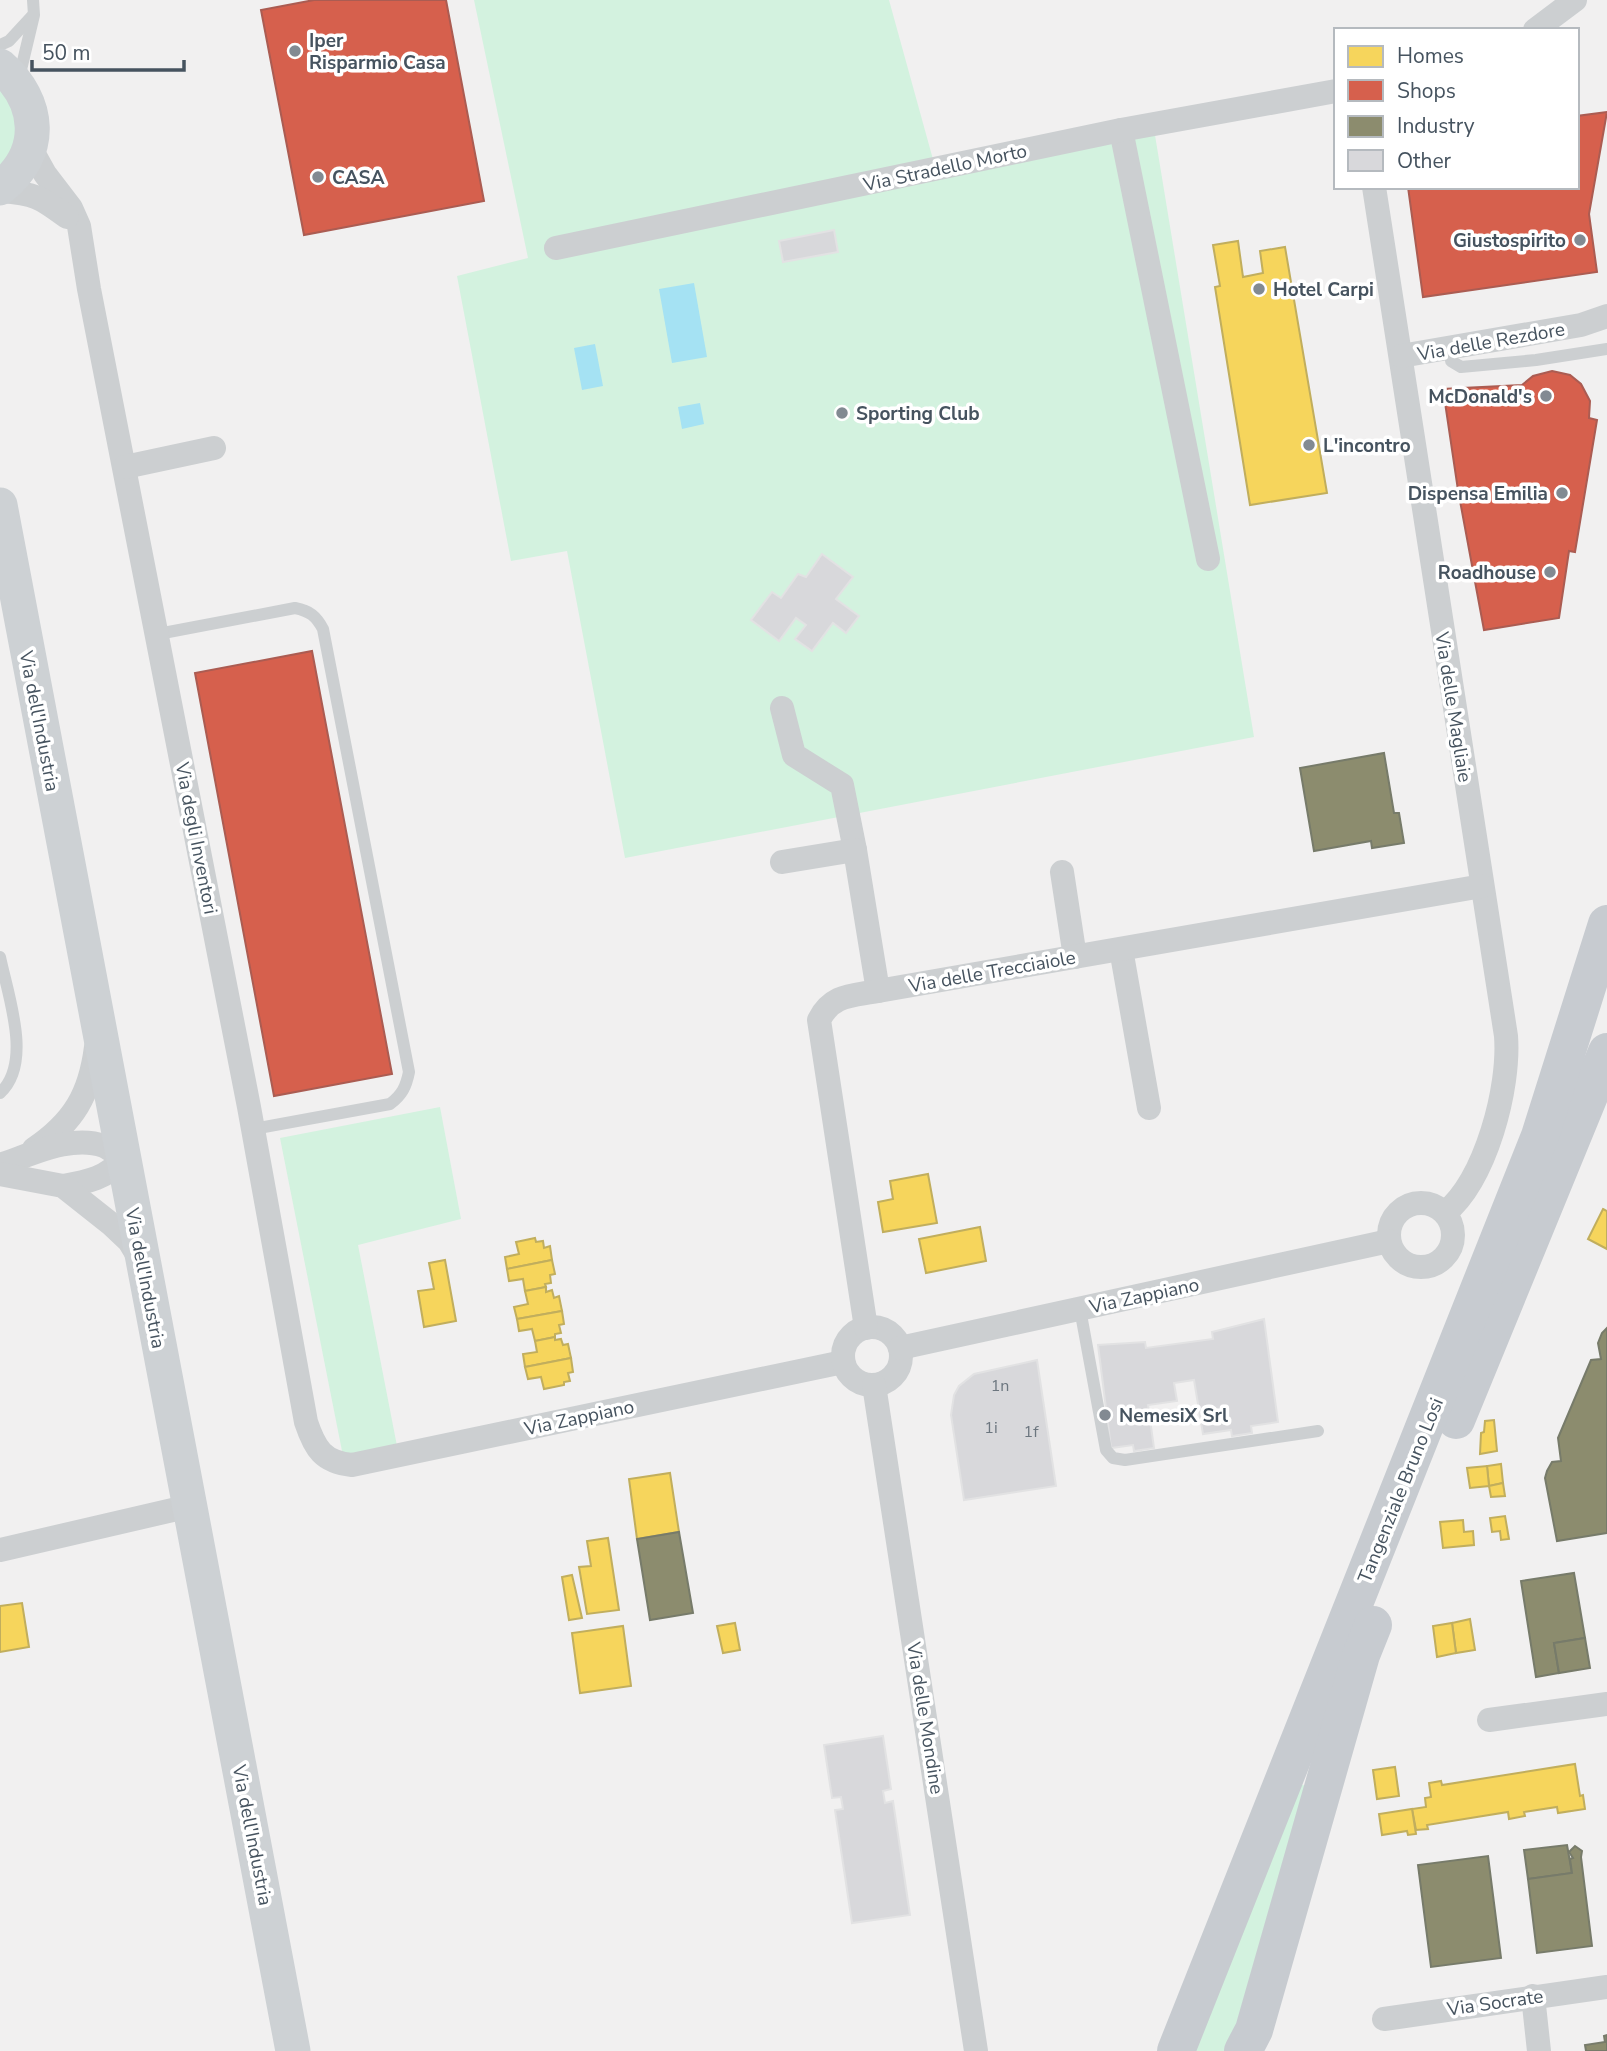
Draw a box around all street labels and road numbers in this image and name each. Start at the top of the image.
street label: Via Stradello Morto [860,138,1029,198]
street label: Via delle Rezdore [1414,316,1567,368]
street label: Via delle Magliaie [1428,629,1478,784]
street label: Via dell'Industria [12,648,65,794]
street label: Via degli Inventori [168,759,223,916]
street label: Via delle Trecciaiole [906,945,1078,1000]
street label: Via dell'Industria [118,1205,171,1351]
street label: Via Zappiano [1086,1272,1201,1320]
street label: Via Zappiano [521,1394,636,1442]
street label: Tangenziale Bruno Losi [1352,1394,1450,1587]
street label: Via delle Mondine [900,1639,950,1796]
street label: Via dell'Industria [225,1762,278,1908]
street label: Via Socrate [1444,1983,1545,2023]

